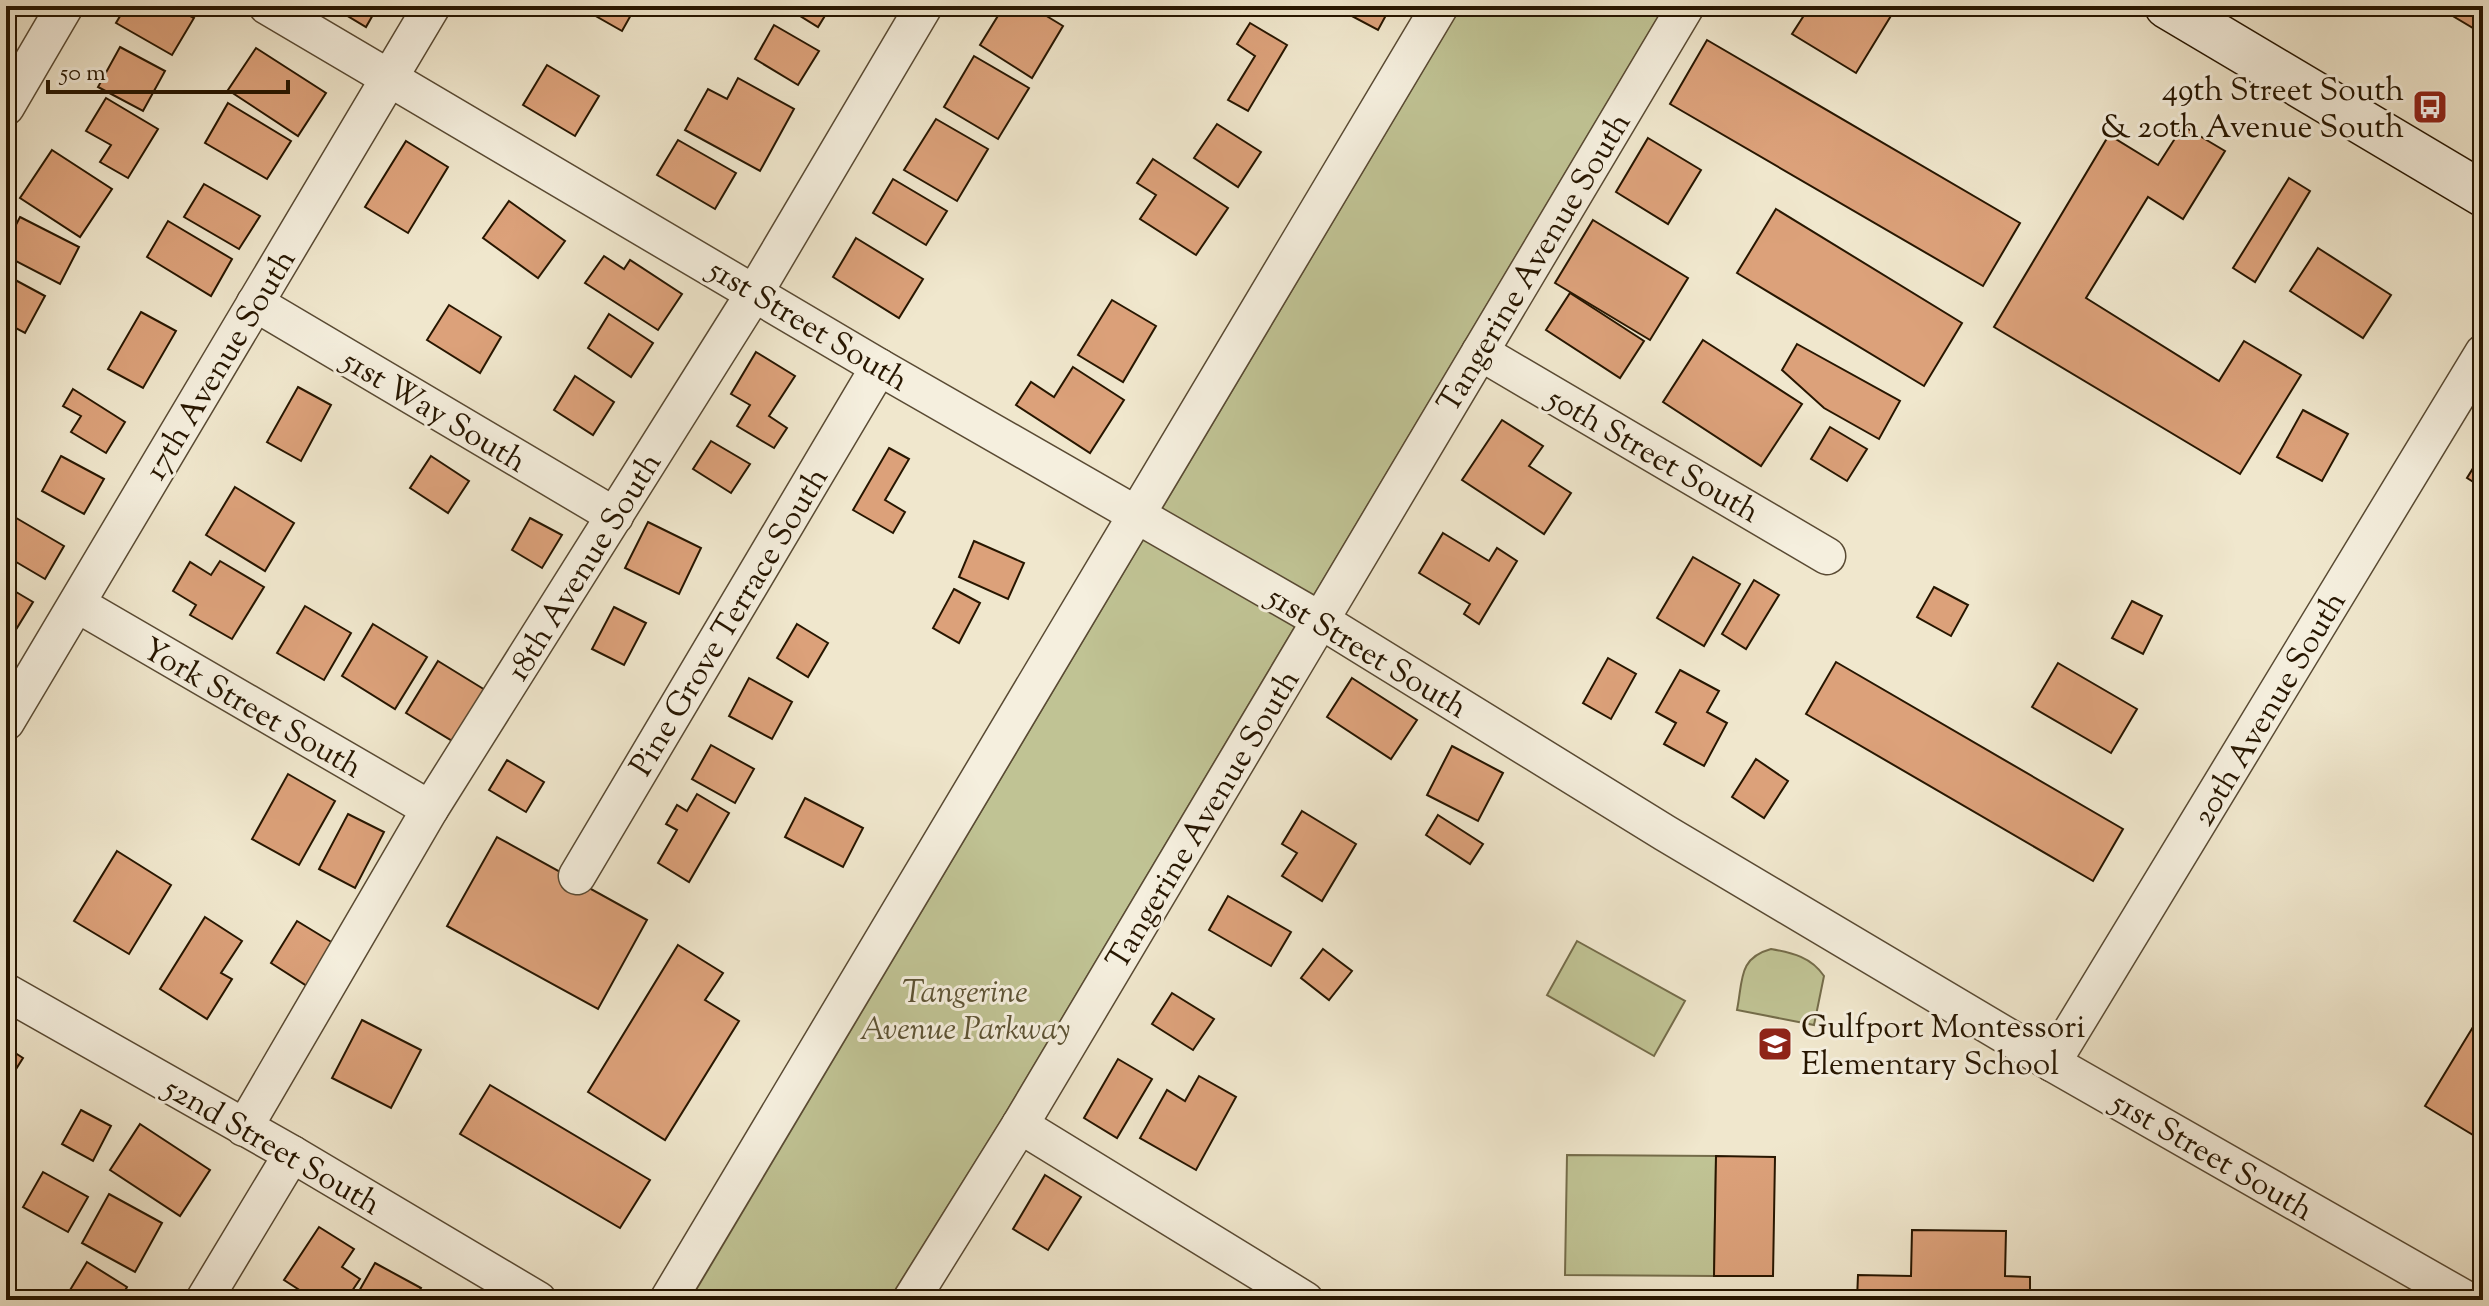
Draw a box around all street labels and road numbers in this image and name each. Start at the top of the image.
street label: Tangerine Avenue South [1427,104,1644,423]
street label: 17th Avenue South [134,241,309,490]
street label: 51st Street South [697,248,916,405]
street label: 51st Way South [331,338,534,486]
street label: 50th Street South [1536,376,1767,536]
street label: 18th Avenue South [497,444,675,691]
street label: Pine Grove Terrace South [620,459,841,786]
street label: 51st Street South [1256,575,1475,732]
street label: 20th Avenue South [2182,583,2359,836]
street label: York Street South [133,628,370,791]
street label: Tangerine Avenue South [1096,661,1313,980]
street label: 52nd Street South [153,1066,389,1229]
street label: 51st Street South [2100,1080,2321,1234]

